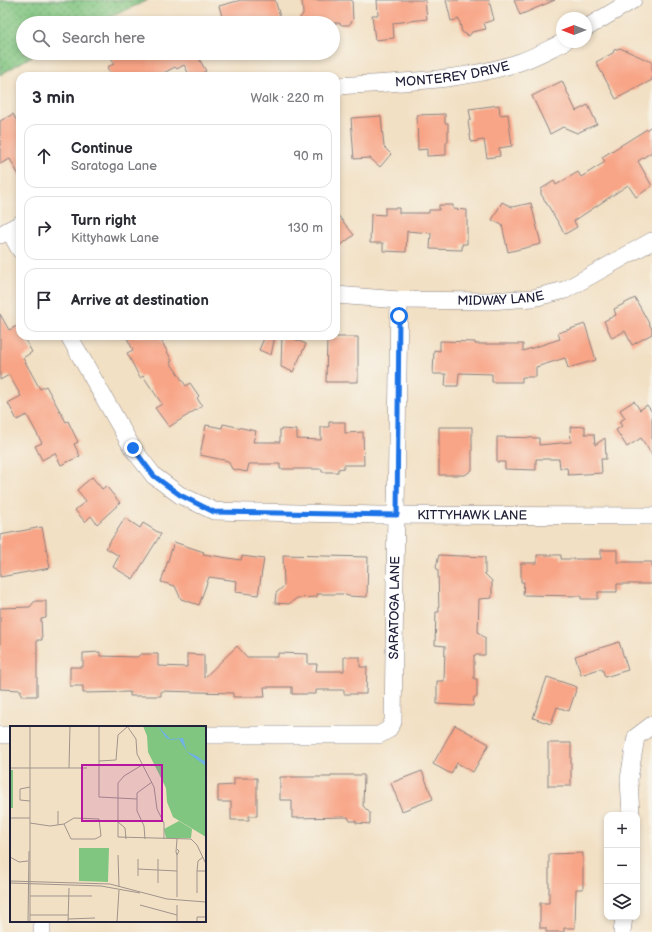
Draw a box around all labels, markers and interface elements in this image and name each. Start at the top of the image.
north arrow [556,12,592,48]
search box [16,16,340,60]
icon: search [30,27,52,49]
text: Search here [62,29,145,48]
street label: MONTEREY DRIVE [395,58,512,91]
text: 3 min [32,88,75,108]
text: Walk · 220 m [251,90,324,106]
text: Continue [71,139,133,158]
icon: ahead [33,145,55,167]
text: 90 m [294,148,323,164]
text: Saratoga Lane [71,158,157,174]
text: Turn right [71,211,136,230]
icon: right [33,217,55,239]
text: 130 m [288,220,323,236]
text: Kittyhawk Lane [71,230,159,246]
street label: MIDWAY LANE [457,287,546,309]
icon: arrive [33,289,55,311]
text: Arrive at destination [71,291,209,310]
route start [390,307,408,325]
route end [124,439,142,457]
street label: KITTYHAWK LANE [417,507,527,524]
street label: SARATOGA LANE [386,556,403,659]
inset map [10,726,206,922]
map controls [604,812,640,920]
button: + [604,812,640,848]
button: − [604,848,640,884]
button: layers [604,884,640,920]

